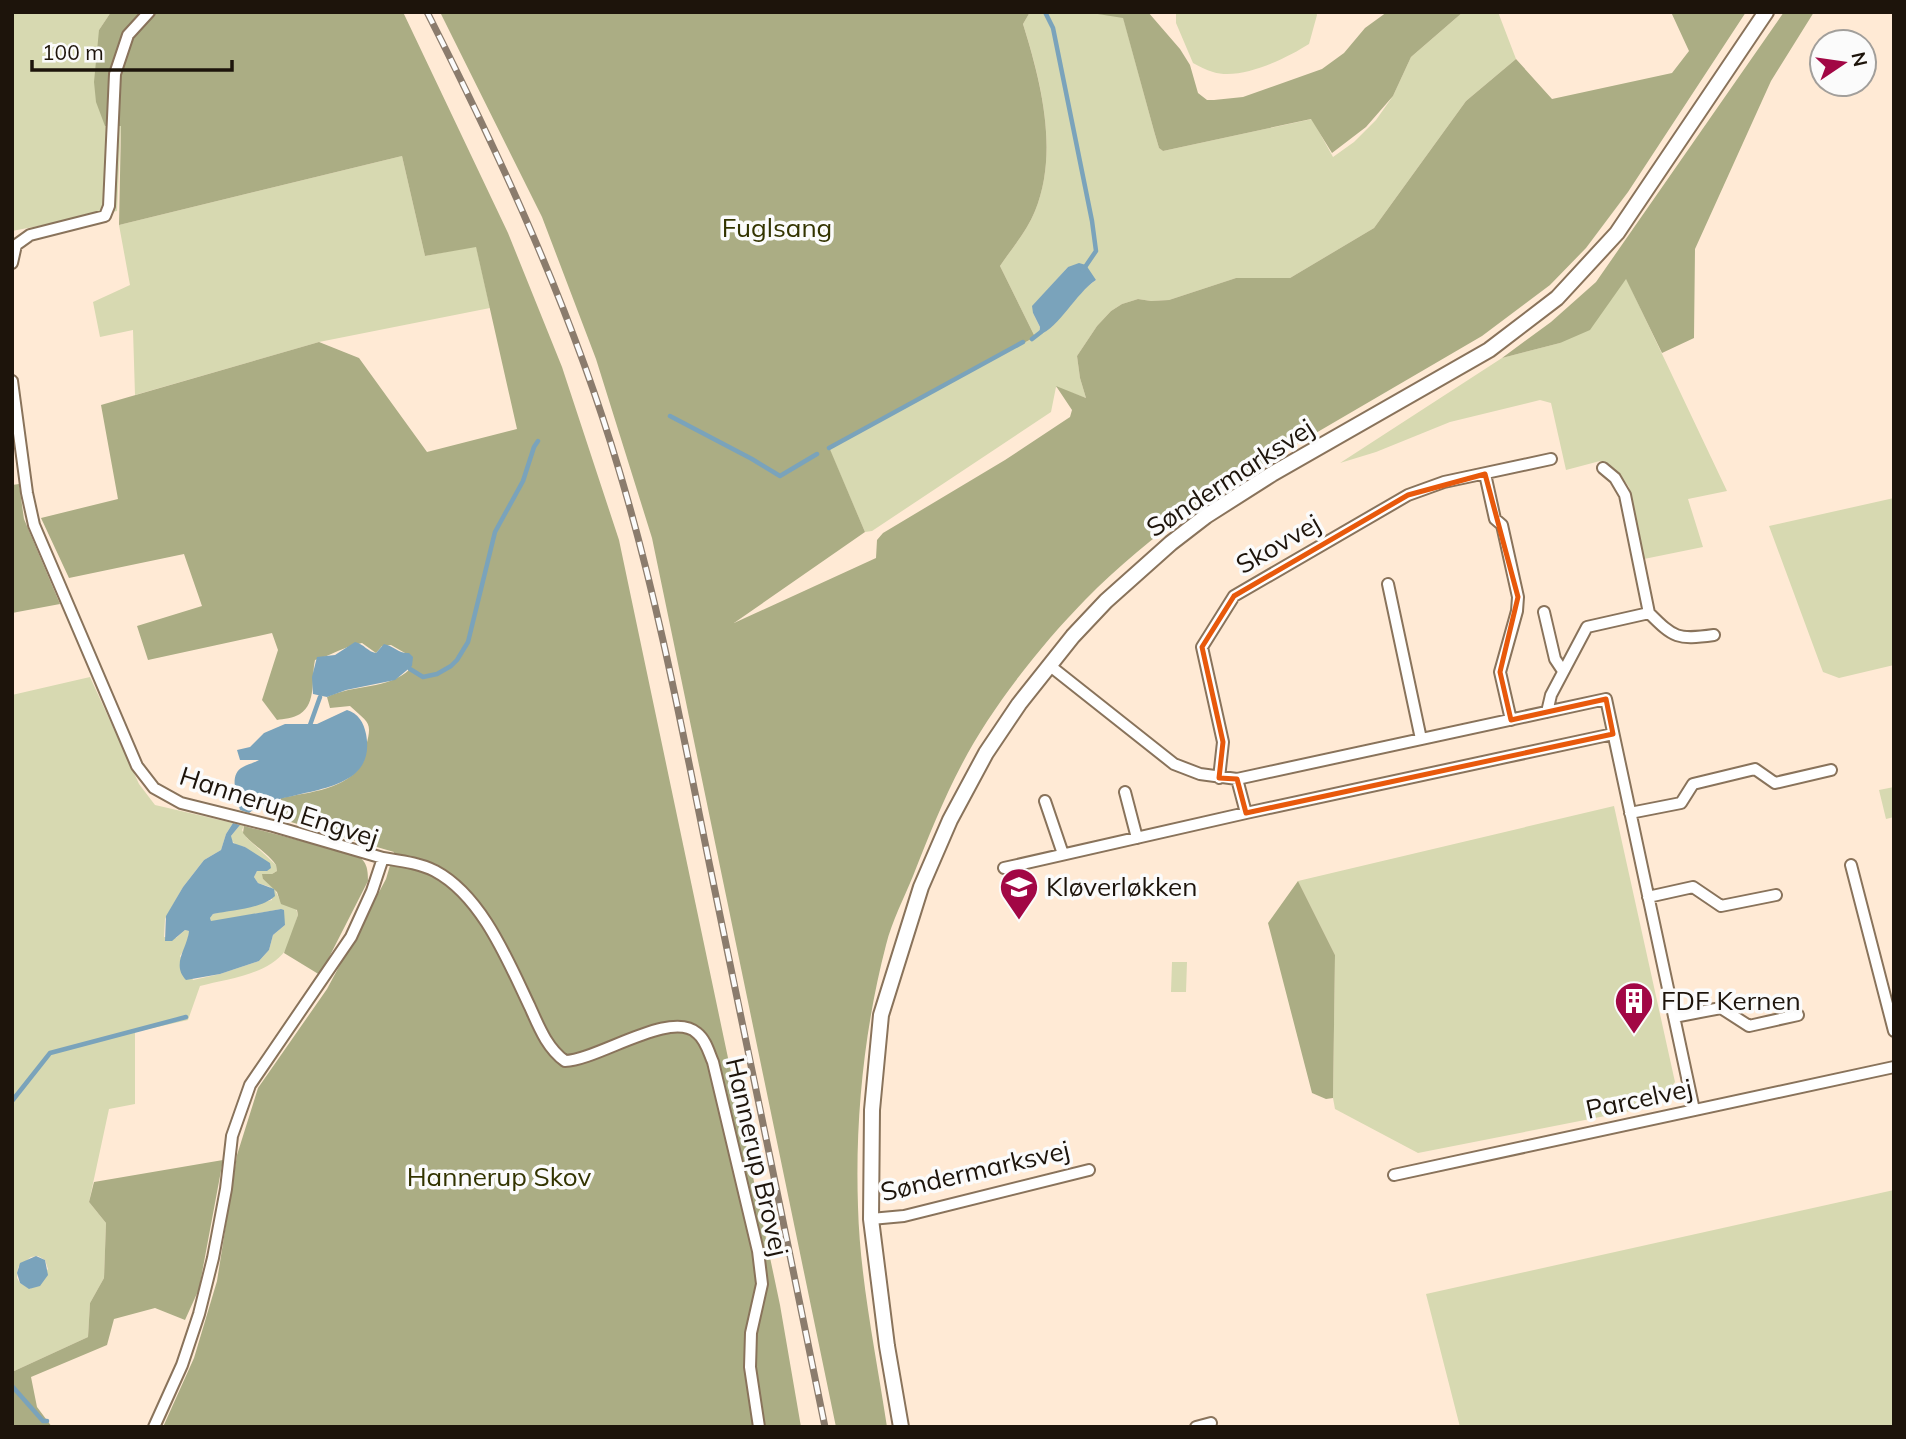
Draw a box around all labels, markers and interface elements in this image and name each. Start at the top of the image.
scale bar [32,28,231,72]
north arrow [1808,28,1878,98]
text: 100 m [42,39,104,65]
text: N [1846,49,1873,69]
park label: Fuglsang [722,211,832,244]
street label: Søndermarksvej [1140,411,1320,544]
street label: Skovvej [1230,506,1326,581]
street label: Hannerup Engvej [176,759,383,854]
school or university icon: Kløverløkken [998,866,1040,921]
place label: Kløverløkken [1046,870,1197,903]
building icon: FDF Kernen [1613,980,1655,1035]
place label: FDF Kernen [1661,984,1801,1017]
street label: Hannerup Brovej [719,1055,796,1259]
street label: Parcelvej [1583,1071,1695,1126]
street label: Søndermarksvej [877,1133,1073,1208]
park label: Hannerup Skov [407,1160,592,1193]

